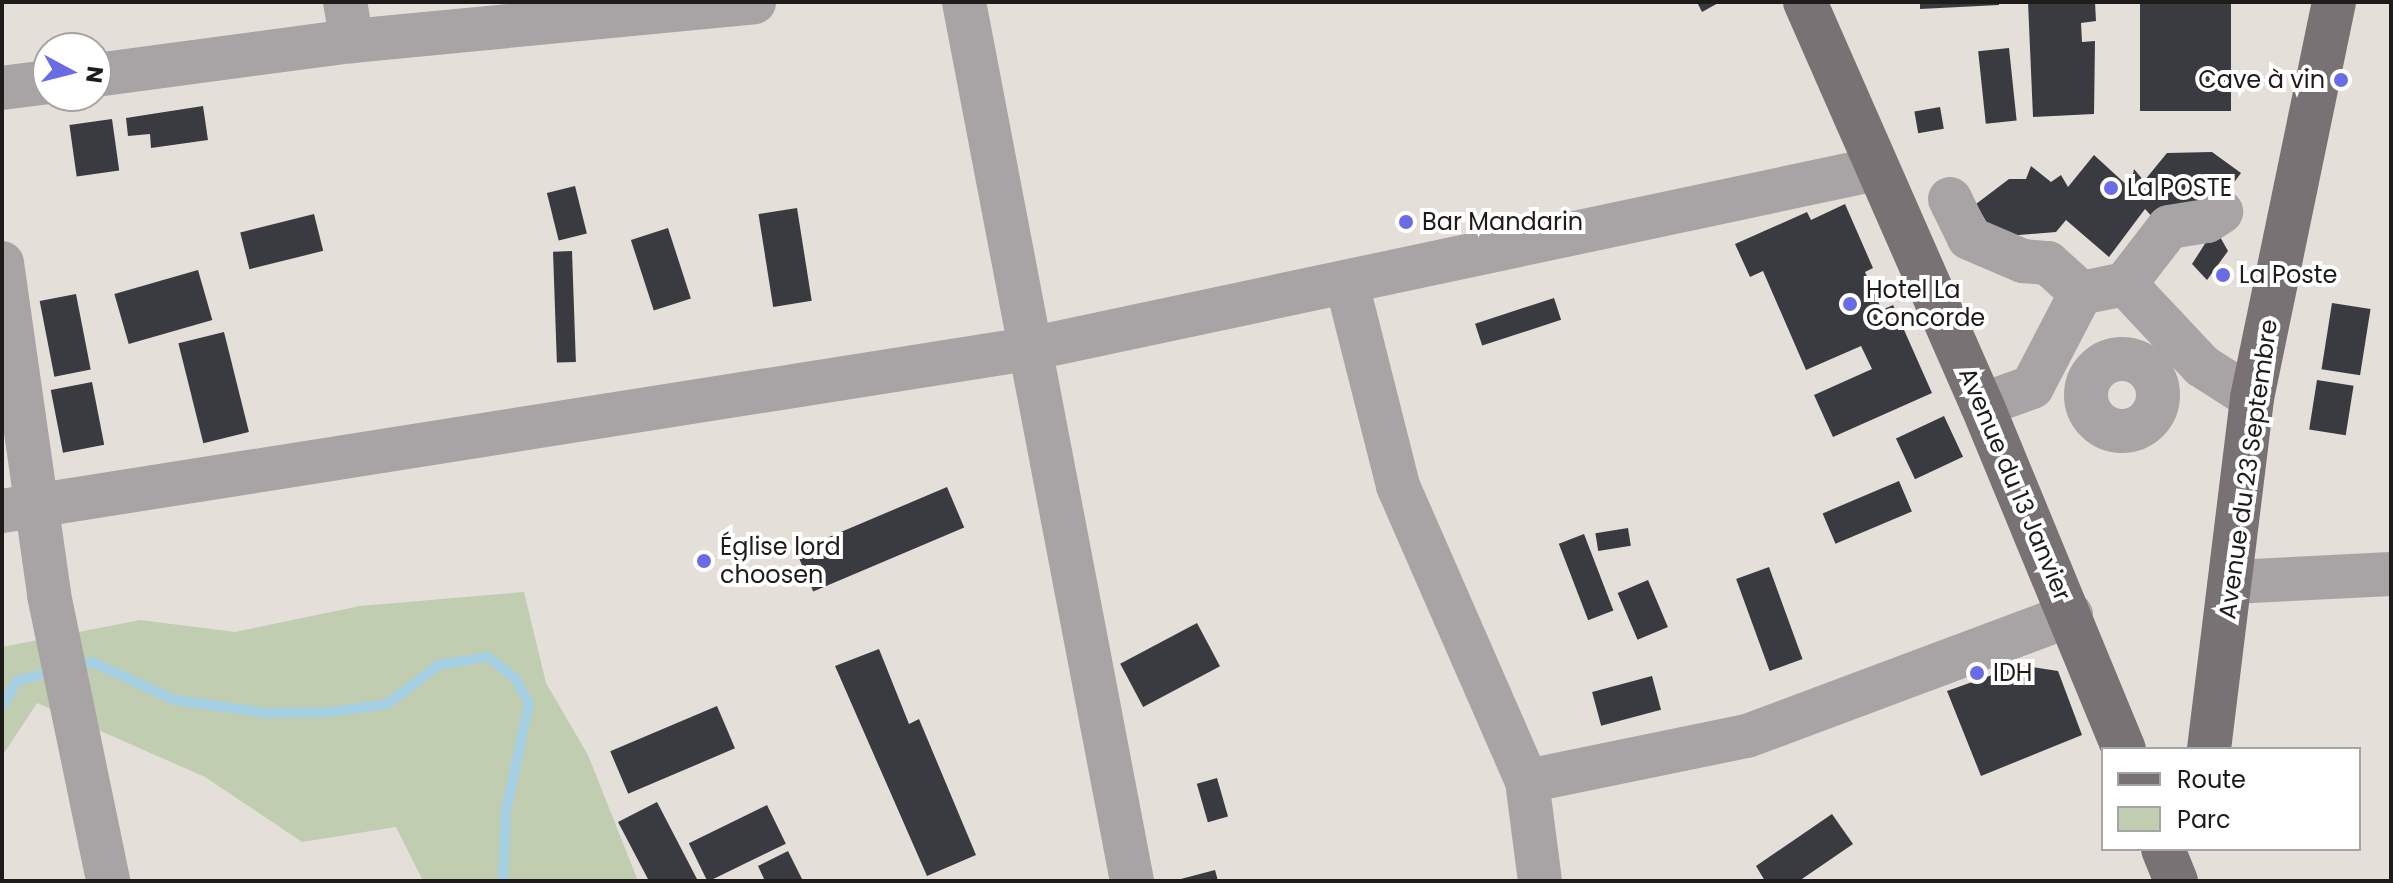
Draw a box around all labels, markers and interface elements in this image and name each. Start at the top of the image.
north arrow [32,32,112,112]
text: N [78,65,111,85]
place label: Cave à vin [2198,66,2325,94]
marker: Cave à vin [2332,71,2350,89]
place label: La POSTE [2127,174,2232,202]
marker: La POSTE [2102,179,2120,197]
place label: Bar Mandarin [1422,208,1583,236]
marker: Bar Mandarin [1397,213,1415,231]
place label: La Poste [2239,261,2337,289]
marker: La Poste [2214,266,2232,284]
place label: Hotel La Concorde [1866,276,1985,332]
marker: Hotel La Concorde [1841,295,1859,313]
street label: Avenue du 23 Septembre [2213,317,2283,621]
street label: Avenue du 13 Janvier [1953,363,2077,605]
place label: Église lord choosen [720,533,841,589]
marker: Église lord choosen [695,552,713,570]
place label: IDH [1993,659,2032,687]
marker: IDH [1968,664,1986,682]
legend [2101,747,2361,851]
text: Route [2177,763,2246,796]
text: Parc [2177,803,2231,836]

